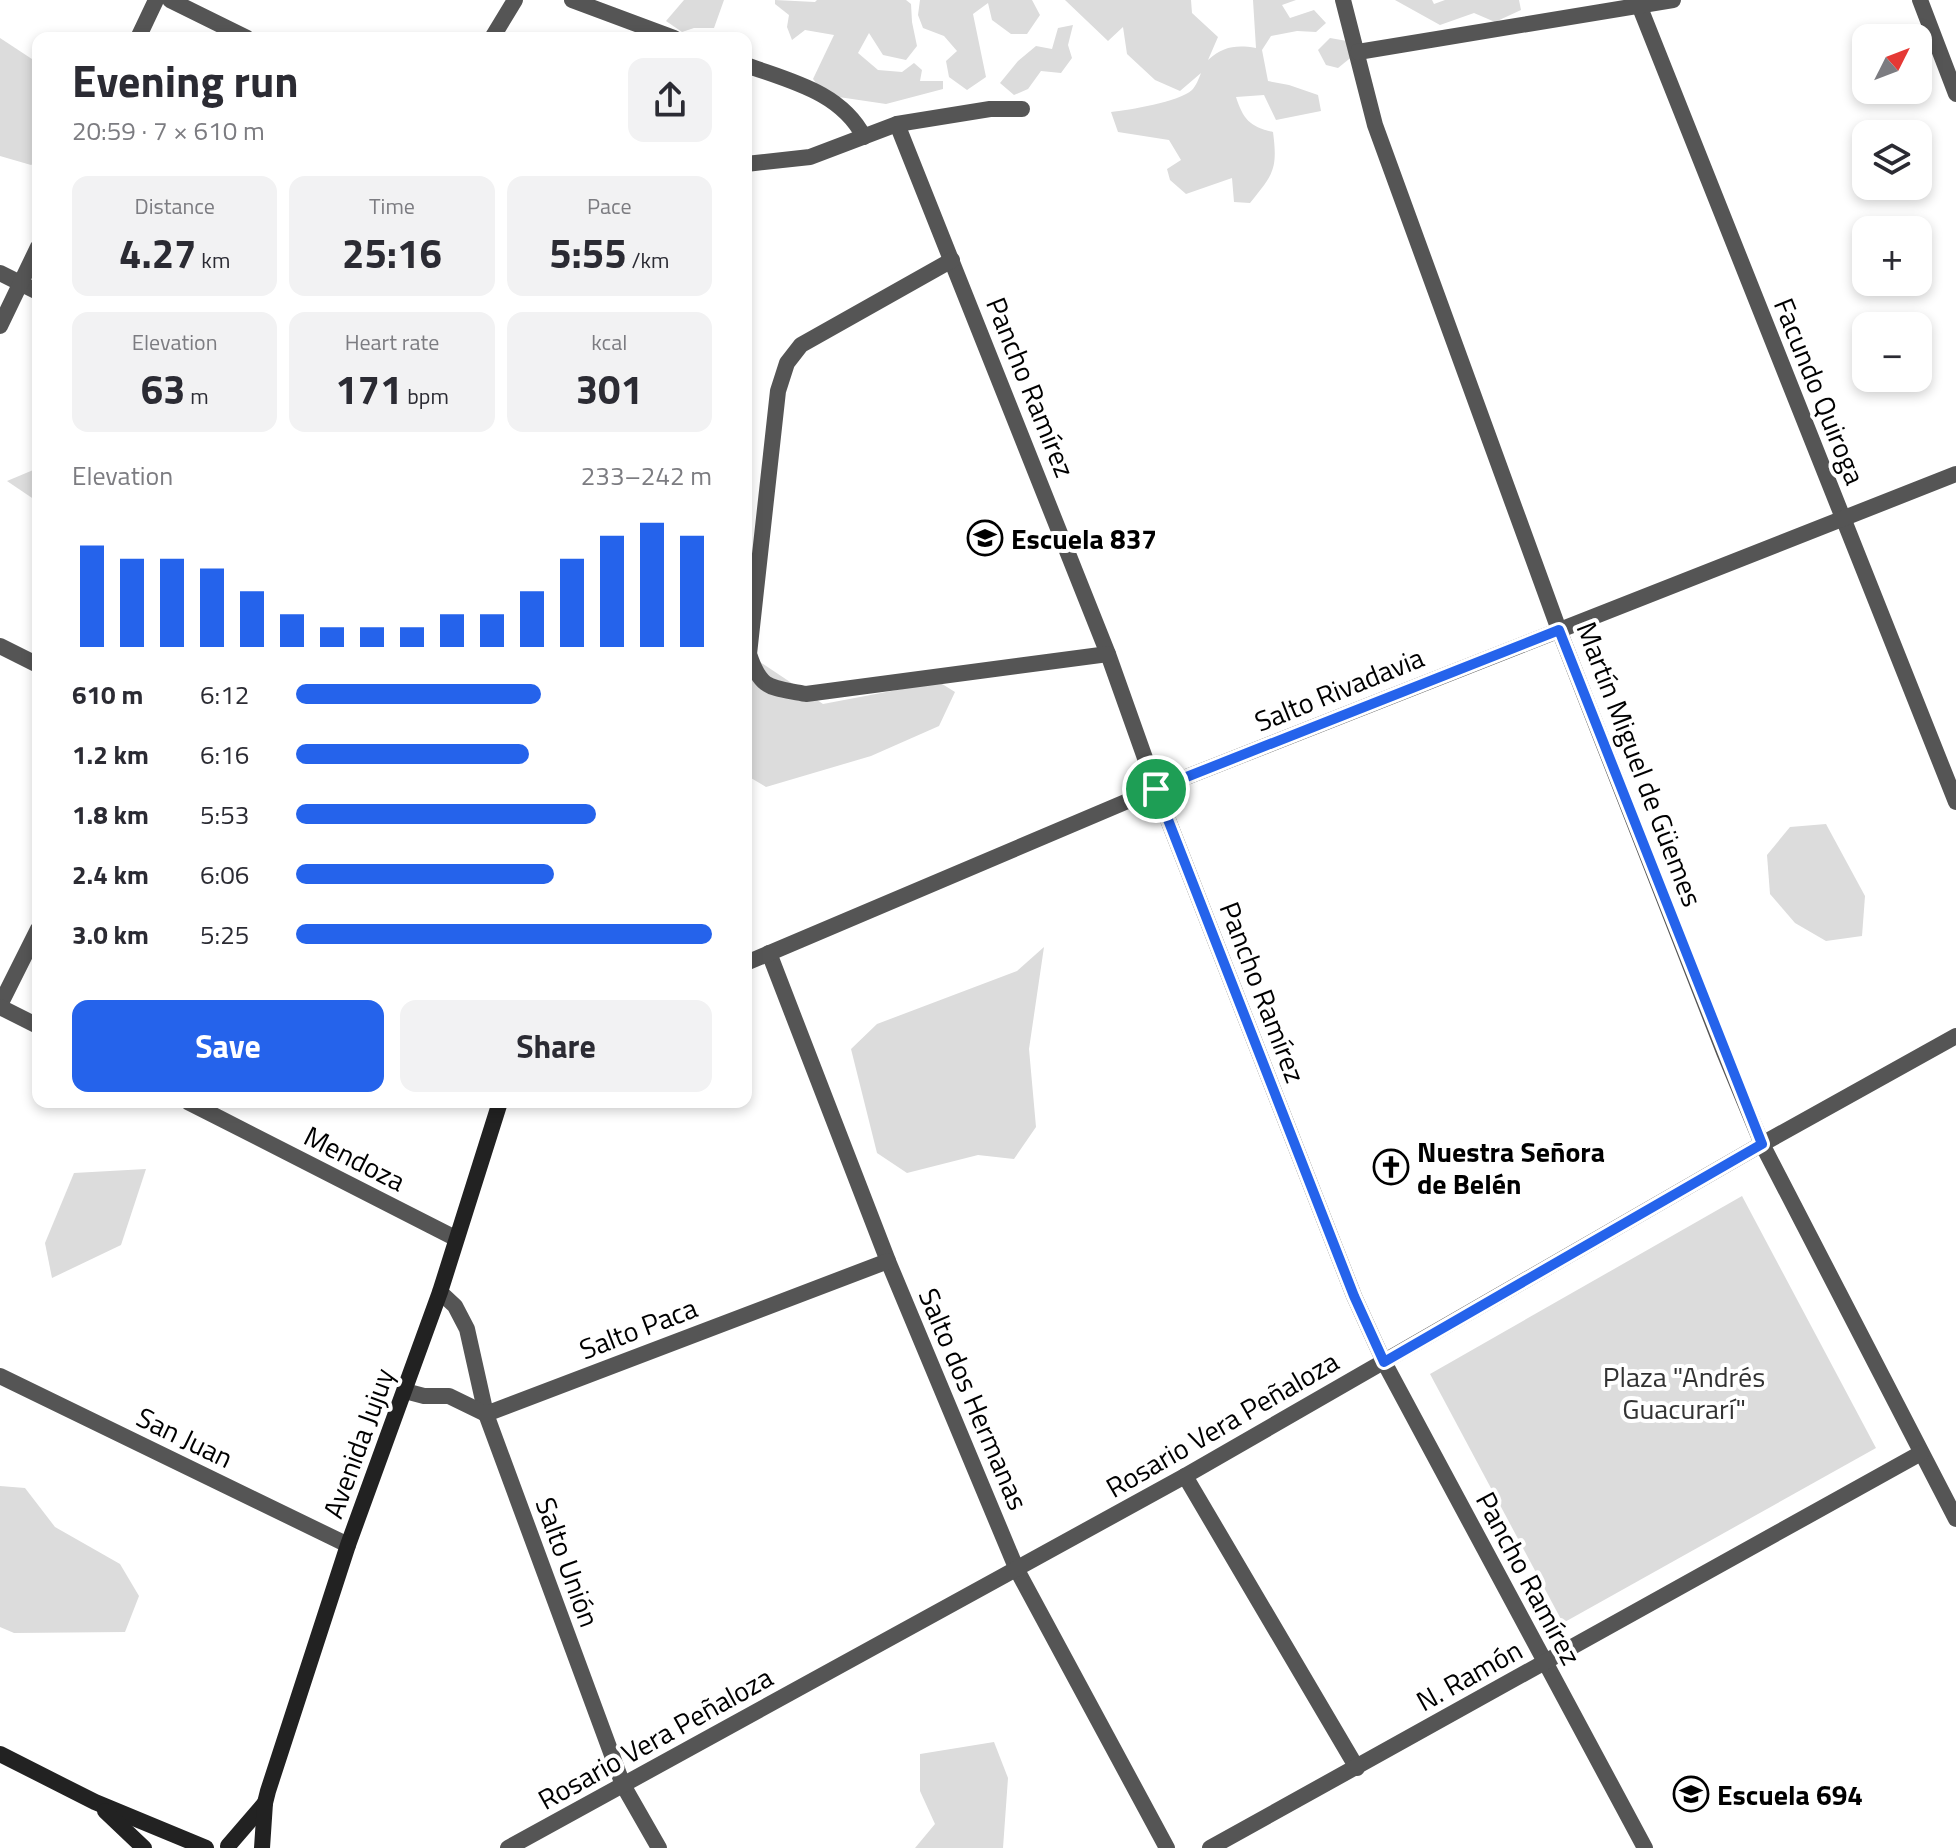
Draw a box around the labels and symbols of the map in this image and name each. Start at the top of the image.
north arrow [1852,24,1932,104]
street label: Pancho Ramírez [975,290,1087,484]
street label: Facundo Quiroga [1763,291,1877,491]
place label: Escuela 837 [1011,517,1157,560]
school or university icon: Escuela 837 [966,519,1004,557]
street label: Martín Miguel de Güemes [1566,615,1714,913]
street label: Salto Rivadavia [1248,635,1430,743]
pin [1122,755,1190,823]
street label: Pancho Ramírez [1209,895,1317,1089]
street label: Mendoza [297,1114,413,1202]
place label: Nuestra Señora de Belén [1417,1130,1605,1205]
church icon: Nuestra Señora de Belén [1372,1148,1410,1186]
street label: Salto dos Hermanas [908,1281,1040,1517]
street label: Salto Paca [573,1286,703,1370]
street label: Rosario Vera Peñaloza [1098,1340,1346,1508]
park label: Plaza "Andrés Guacurarí" [1603,1355,1765,1430]
street label: Avenida Jujuy [311,1362,405,1524]
street label: San Juan [130,1395,240,1479]
street label: Pancho Ramírez [1465,1484,1593,1672]
street label: Salto Unión [525,1491,611,1633]
street label: N. Ramón [1408,1628,1530,1722]
street label: Rosario Vera Peñaloza [530,1656,780,1820]
place label: Escuela 694 [1717,1773,1863,1816]
school or university icon: Escuela 694 [1672,1775,1710,1813]

